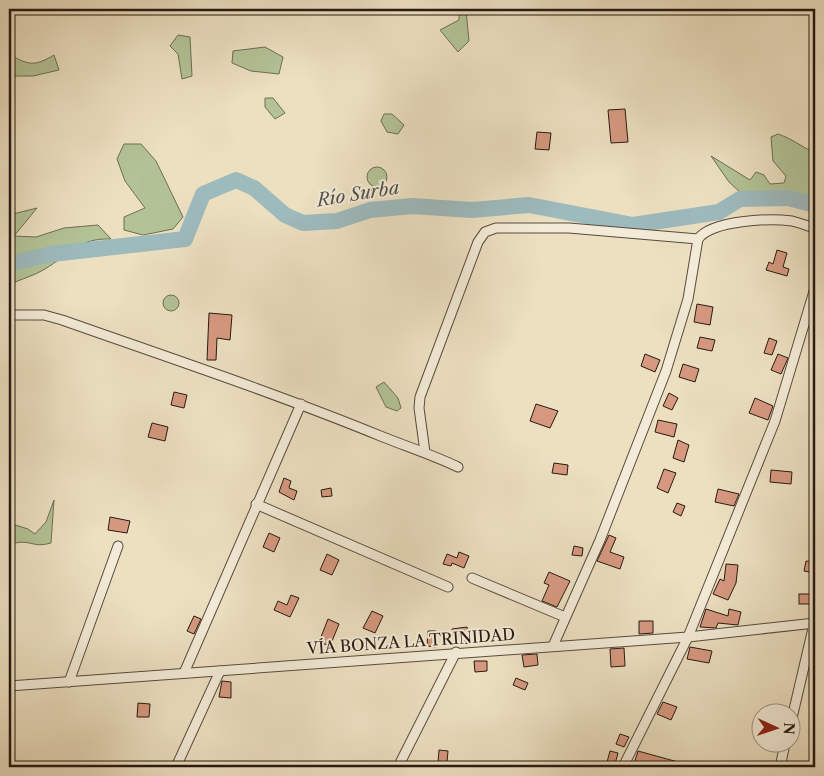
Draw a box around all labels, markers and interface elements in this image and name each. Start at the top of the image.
water label: Río Surba [313,177,401,212]
street label: VÍA BONZA LA TRINIDAD [305,624,516,658]
north arrow [752,704,802,754]
text: N [780,722,798,735]

